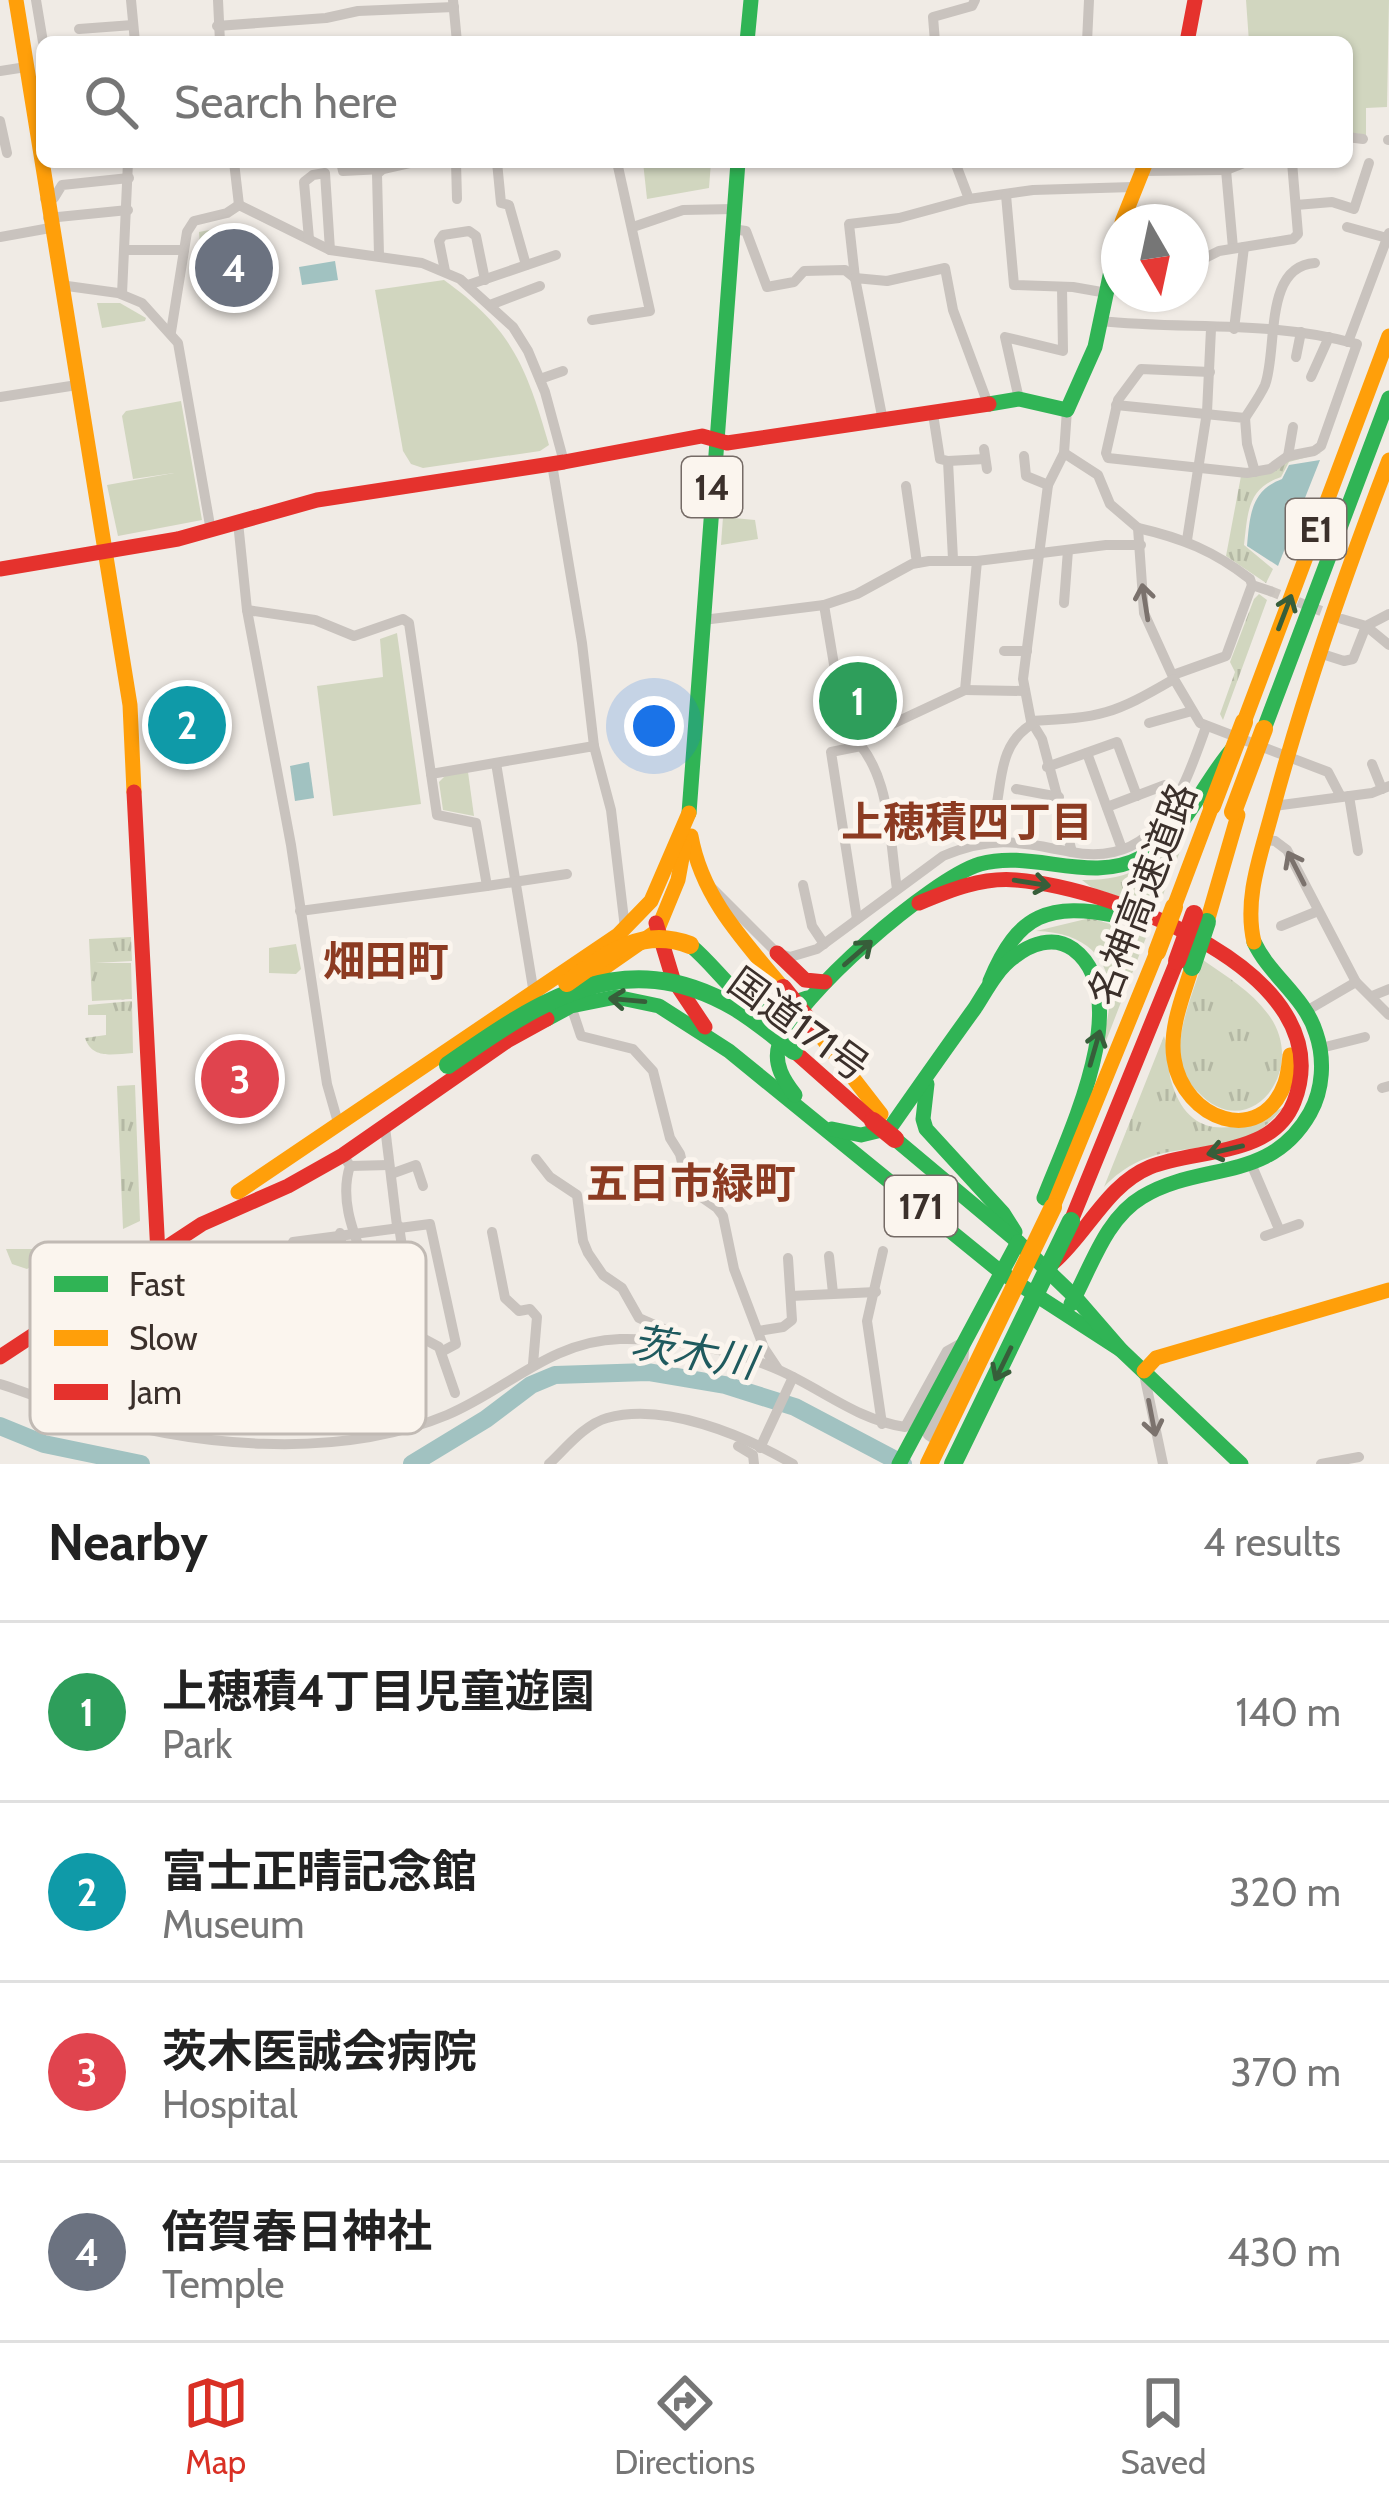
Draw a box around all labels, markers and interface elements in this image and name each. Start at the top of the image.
search box [36,36,1353,168]
icon: search [78,69,144,135]
text: Search here [174,75,398,129]
north arrow [1101,204,1209,312]
pin: 4 [195,223,273,313]
road number: 14 [682,457,742,517]
road number: E1 [1286,499,1346,559]
one-way arrow [1133,583,1156,622]
one-way arrow [1276,595,1297,632]
pin: 1 [819,656,897,746]
pin: 2 [148,680,226,770]
your location [624,696,684,756]
street label: 名神高速道路 [1078,776,1206,1012]
district label: 上穂積四丁目 [841,796,1093,848]
one-way arrow [1284,851,1307,886]
one-way arrow [1011,872,1050,895]
district label: 畑田町 [323,935,449,987]
one-way arrow [842,940,873,968]
street label: 国道171号 [719,957,879,1091]
one-way arrow [608,988,647,1011]
one-way arrow [1085,1029,1107,1067]
pin: 3 [201,1034,279,1124]
one-way arrow [1207,1139,1245,1162]
district label: 五日市緑町 [586,1157,796,1209]
road number: 171 [885,1176,957,1236]
legend [30,1242,426,1434]
text: Fast [129,1264,185,1304]
water label: 茨木川 [627,1315,764,1389]
text: Slow [129,1318,198,1358]
one-way arrow [990,1346,1013,1382]
text: Jam [128,1372,182,1412]
one-way arrow [1142,1397,1164,1436]
text: Nearby [48,1511,208,1573]
text: 4 results [1203,1518,1341,1566]
text: 上穂積4丁目児童遊園 [162,1664,595,1718]
text: 1 [80,1688,94,1736]
text: 140 m [1236,1688,1341,1736]
text: Park [162,1720,232,1768]
text: 富士正晴記念館 [162,1844,477,1898]
text: 2 [77,1868,97,1916]
text: 320 m [1229,1868,1341,1916]
text: Museum [162,1900,304,1948]
text: 茨木医誠会病院 [162,2024,477,2078]
text: 3 [76,2048,98,2096]
text: 370 m [1230,2048,1341,2096]
text: Hospital [162,2080,298,2128]
text: 倍賀春日神社 [162,2204,432,2258]
text: 4 [75,2228,99,2276]
text: 430 m [1227,2228,1341,2276]
text: Temple [162,2260,285,2308]
tab: Map [183,2370,249,2482]
tab: Directions [614,2370,755,2482]
tab: Saved [1121,2370,1206,2482]

